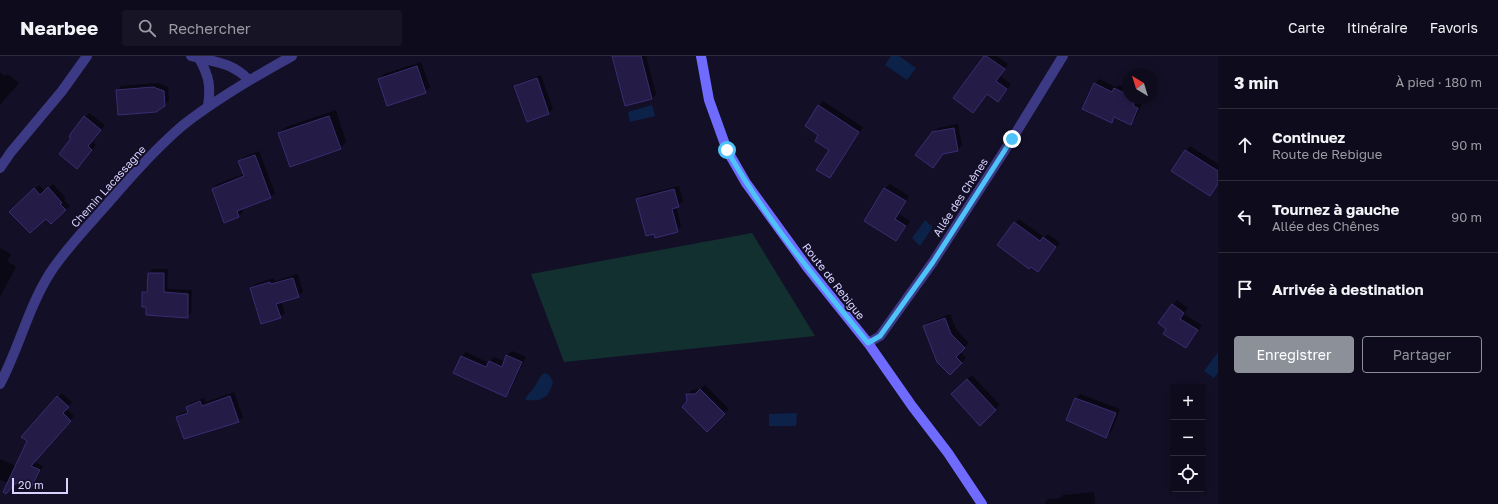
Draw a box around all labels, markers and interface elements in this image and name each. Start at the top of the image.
search box [122,10,402,46]
text: Nearbee [20,16,98,39]
icon: search [136,17,158,39]
text: Rechercher [168,19,251,37]
text: Carte [1288,19,1325,36]
text: Itinéraire [1347,19,1408,36]
text: Favoris [1430,19,1478,36]
north arrow [1122,68,1158,104]
text: 3 min [1234,72,1278,93]
text: À pied · 180 m [1396,74,1482,90]
text: Continuez [1272,128,1345,146]
route end [1003,130,1021,148]
icon: ahead [1234,134,1256,156]
text: 90 m [1451,137,1482,153]
route start [718,141,736,159]
street label: Chemin Lacassagne [68,142,148,230]
text: Route de Rebigue [1272,146,1382,162]
street label: Allée des Chênes [930,155,990,239]
text: Tournez à gauche [1272,200,1399,218]
icon: left [1234,206,1256,228]
text: 90 m [1451,209,1482,225]
text: Allée des Chênes [1272,218,1379,234]
street label: Route de Rebigue [800,240,868,322]
icon: arrive [1234,278,1256,300]
text: Arrivée à destination [1272,280,1424,298]
button: Enregistrer [1234,336,1354,373]
button: Partager [1362,336,1482,373]
map controls [1170,384,1206,492]
button: + [1170,384,1206,420]
button: − [1170,420,1206,456]
button: locate [1170,456,1206,492]
scale bar [12,476,68,495]
text: 20 m [18,478,44,491]

